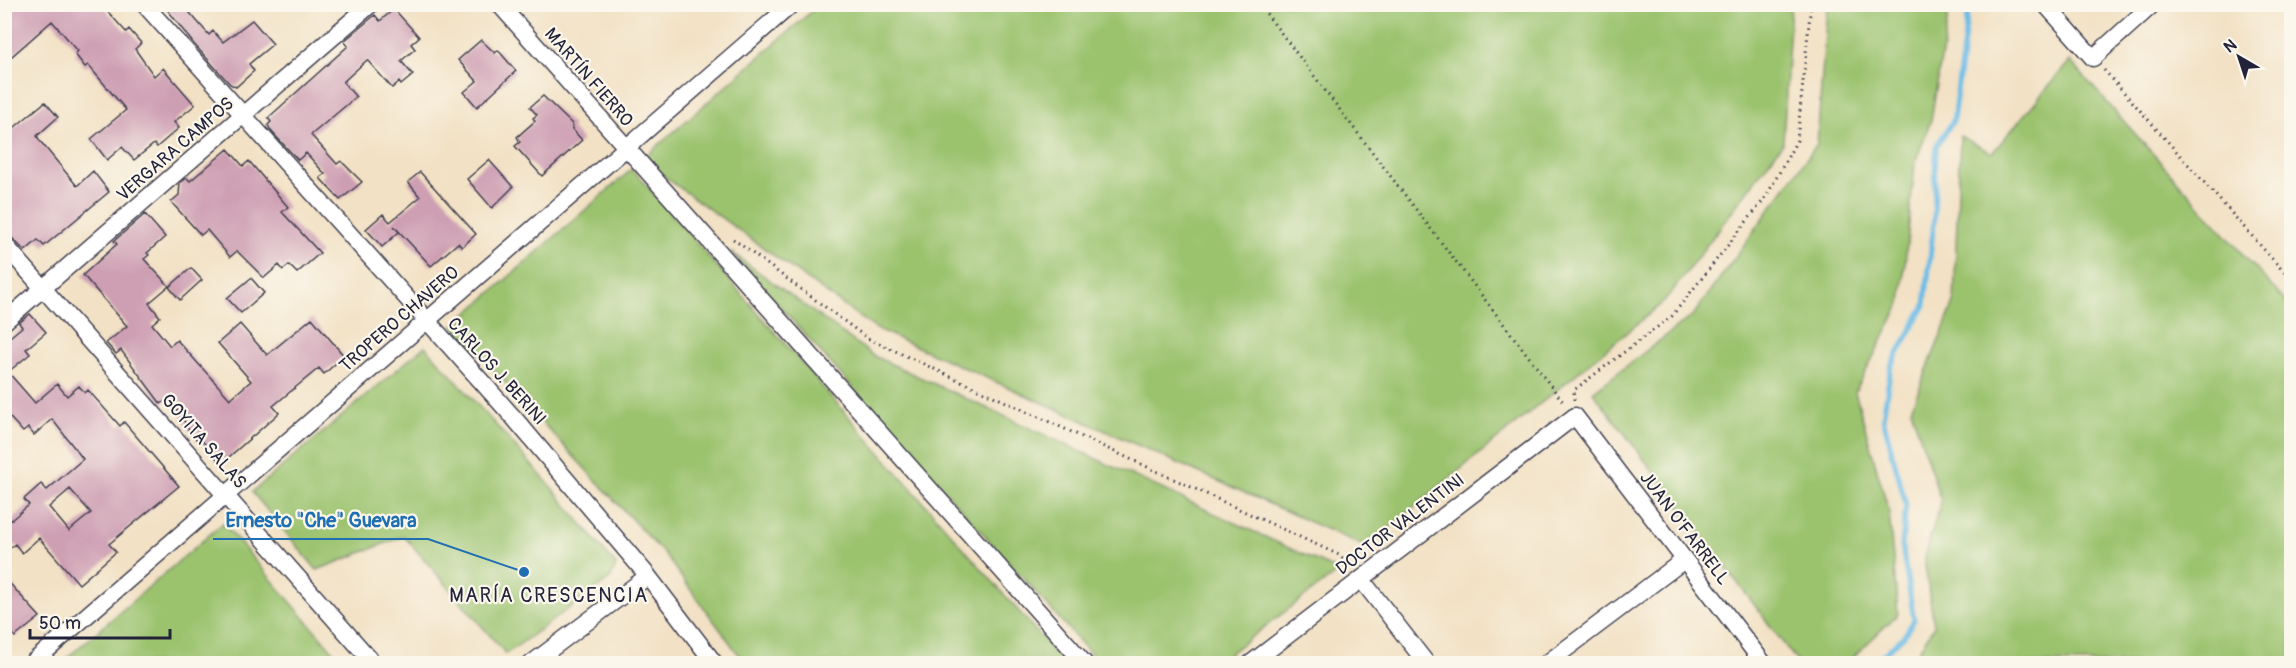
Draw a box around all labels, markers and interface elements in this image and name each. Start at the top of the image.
street label: MARTÍN FIERRO [539,23,638,132]
north arrow [2209,27,2269,87]
text: N [2220,35,2241,57]
street label: VERGARA CAMPOS [112,92,239,207]
street label: TROPERO CHAVERO [335,261,464,378]
street label: CARLOS J. BERINI [442,313,551,430]
street label: GOYITA SALAS [156,389,251,494]
street label: JUAN O'FARRELL [1634,467,1735,590]
street label: DOCTOR VALENTINI [1331,469,1469,580]
callout: Ernesto "Che" Guevara [213,501,428,539]
text: Ernesto "Che" Guevara [226,508,416,533]
district label: MARÍA CRESCENCIA [449,583,649,608]
scale bar [30,602,170,640]
text: 50 m [39,612,81,635]

